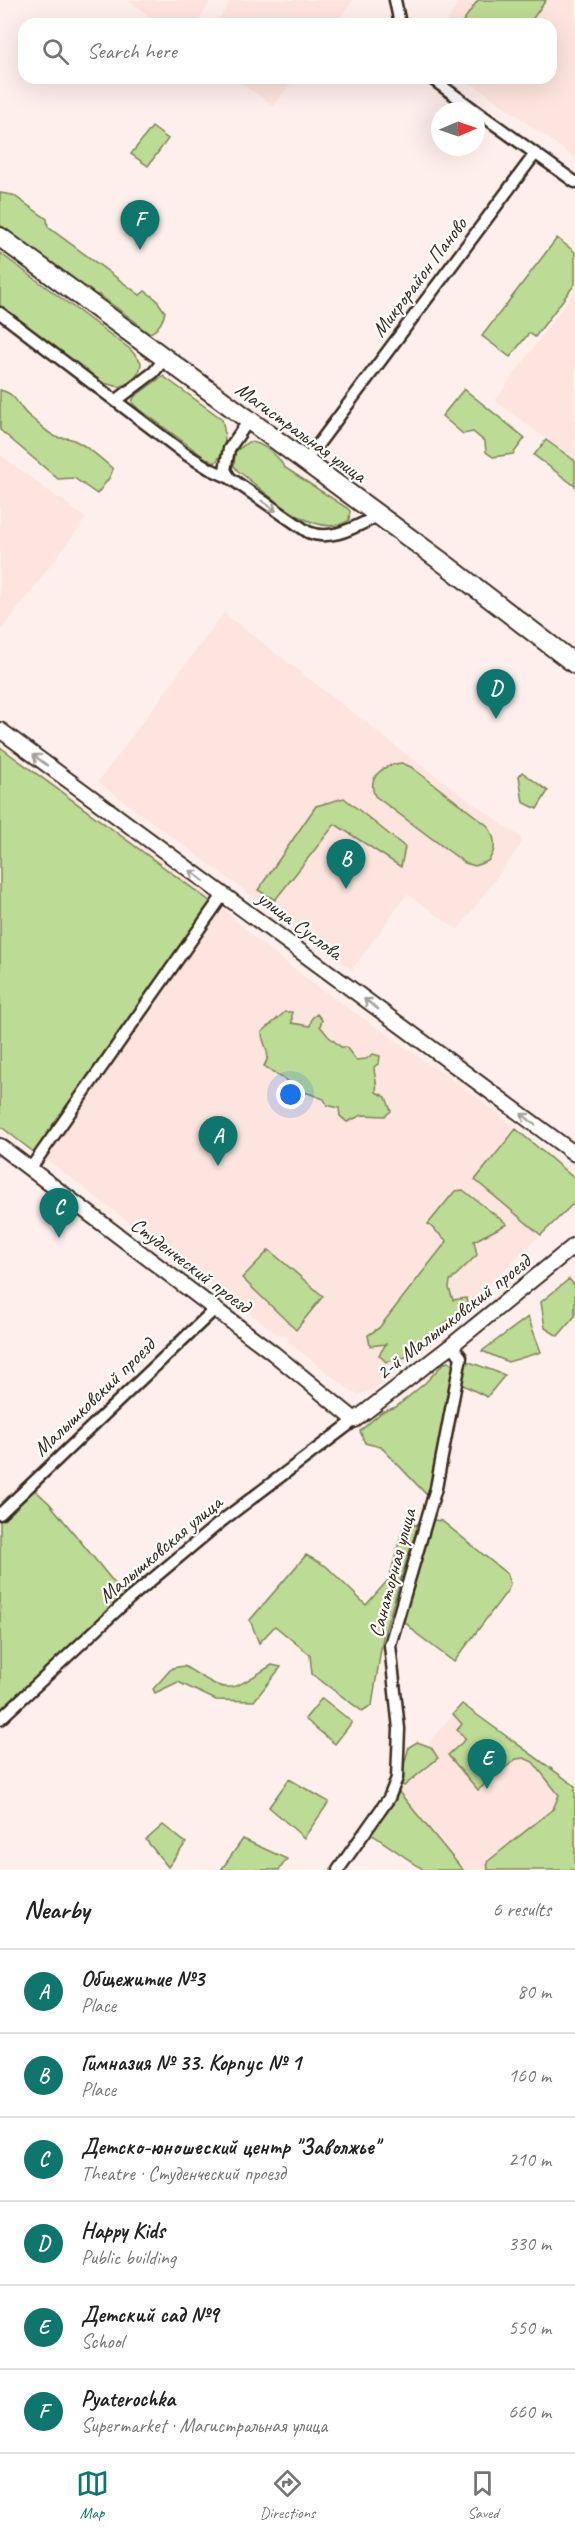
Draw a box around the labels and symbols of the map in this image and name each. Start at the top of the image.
north arrow [431,102,485,156]
pin: F [120,200,160,250]
street label: Микрорайон Паново [366,211,473,342]
street label: Магистральная улица [231,376,373,489]
one-way arrow [260,500,276,512]
pin: D [476,670,516,719]
one-way arrow [33,753,49,766]
pin: B [326,840,366,889]
one-way arrow [190,869,206,882]
street label: улица Суслова [251,883,350,967]
one-way arrow [363,998,380,1010]
your location [276,1080,305,1109]
one-way arrow [521,1113,537,1125]
pin: A [198,1116,238,1166]
pin: C [40,1188,78,1238]
street label: Студенческий проезд [126,1211,258,1320]
street label: 2-й Малышковский проезд [370,1247,538,1386]
street label: Малышковский проезд [28,1331,162,1462]
street label: Малышковская улица [93,1488,229,1608]
street label: Санаторная улица [362,1504,422,1640]
pin: E [468,1740,506,1789]

